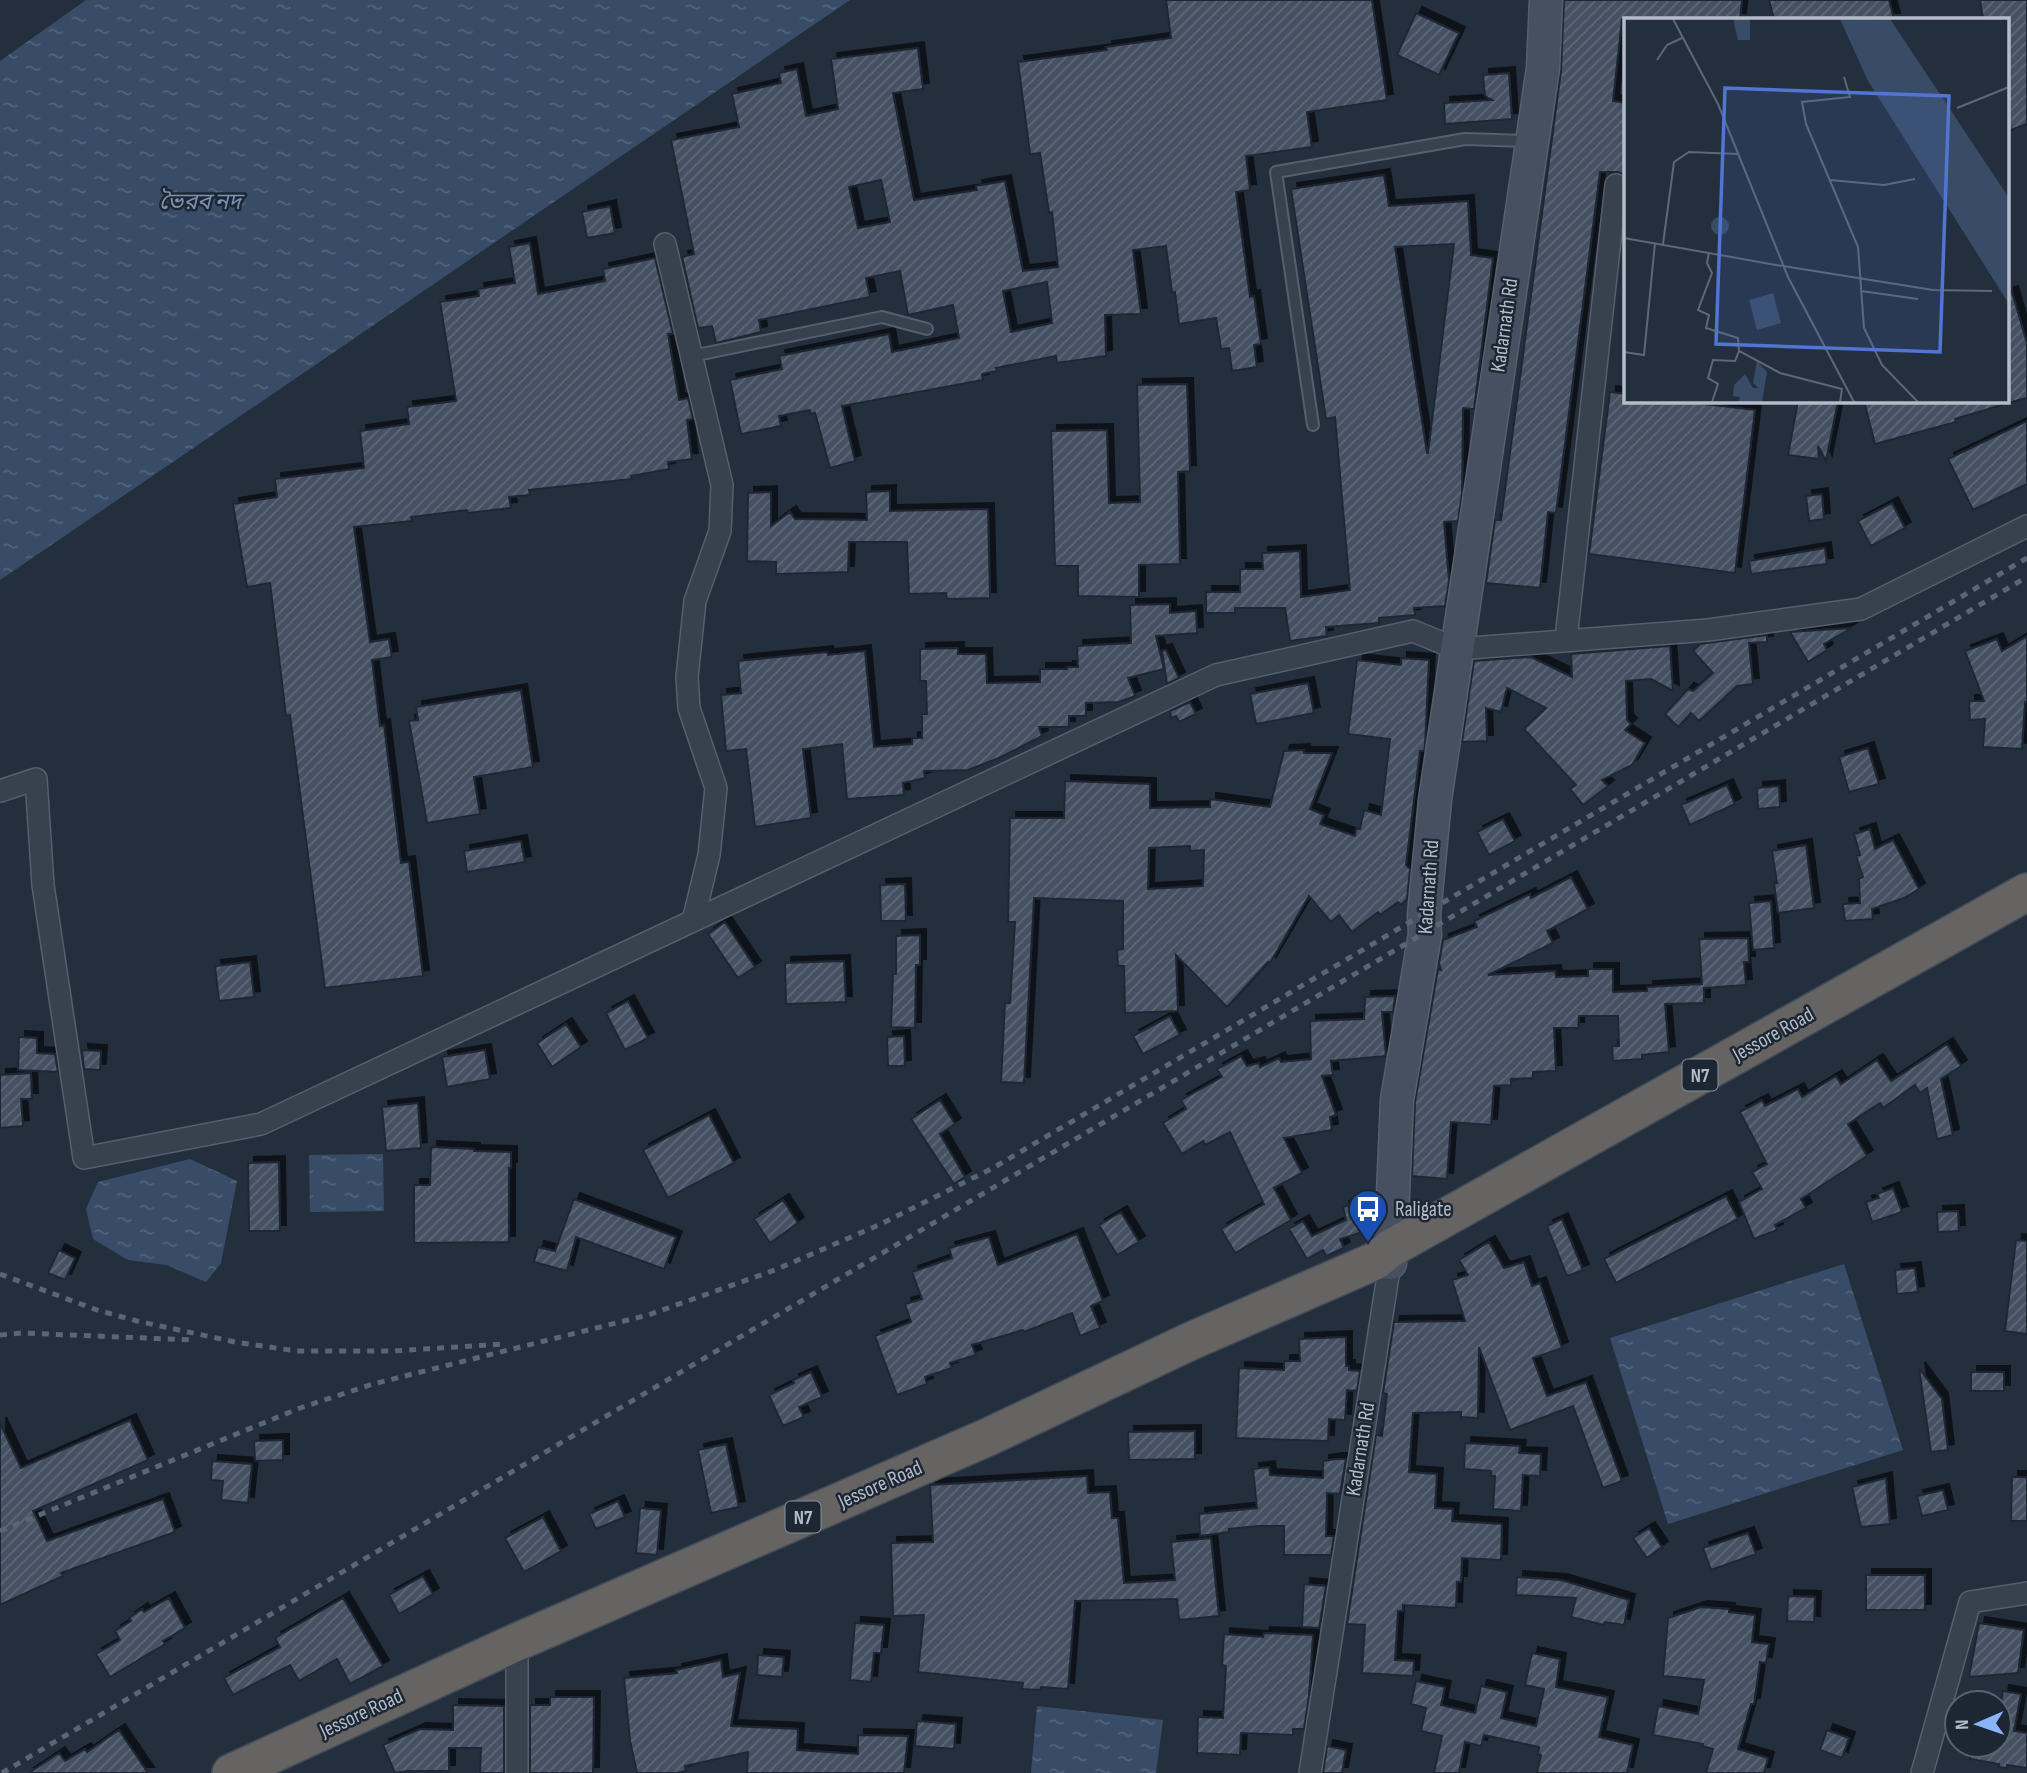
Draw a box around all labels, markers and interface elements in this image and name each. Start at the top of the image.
inset map [1624,18,2010,402]
water label: ভৈরব নদ [159,188,245,216]
street label: Kadarnath Rd [1486,277,1523,374]
street label: Kadarnath Rd [1413,839,1444,935]
street label: Jessore Road [1727,1002,1818,1067]
road number: N7 [1682,1060,1718,1091]
bus stop icon: Raligate [1347,1188,1389,1243]
place label: Raligate [1395,1197,1452,1222]
street label: Kadarnath Rd [1341,1401,1380,1498]
street label: Jessore Road [834,1455,926,1514]
road number: N7 [786,1502,820,1532]
street label: Jessore Road [315,1683,407,1744]
north arrow [1943,1689,2013,1759]
text: N [1951,1719,1974,1730]

